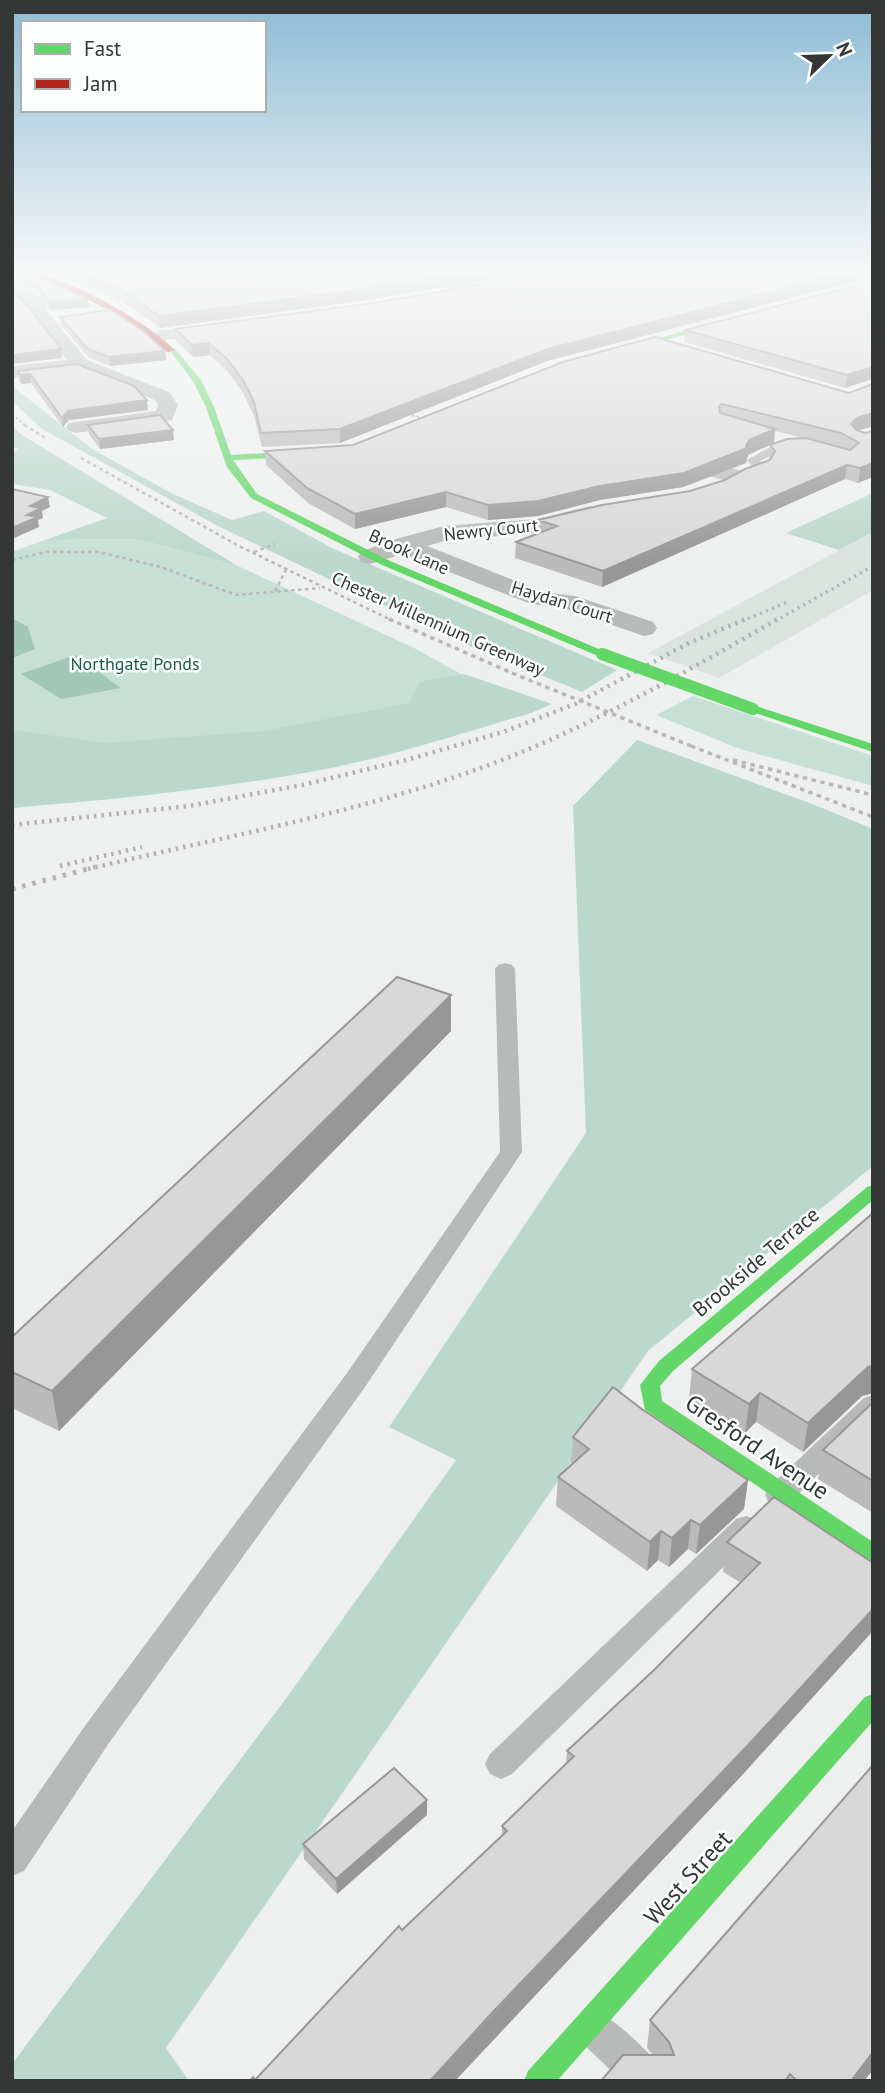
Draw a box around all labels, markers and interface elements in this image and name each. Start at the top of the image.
legend [21,21,266,112]
north arrow [794,21,864,91]
text: Fast [84,35,121,62]
text: N [831,39,858,60]
text: Jam [83,70,118,97]
street label: Newry Court [443,513,539,546]
street label: Brook Lane [365,524,453,579]
street label: Chester Millennium Greenway [328,566,549,681]
street label: Haydan Court [509,575,615,628]
park label: Northgate Ponds [71,652,200,675]
street label: Brookside Terrace [687,1201,825,1323]
street label: Gresford Avenue [679,1387,835,1506]
street label: West Street [637,1824,738,1932]

